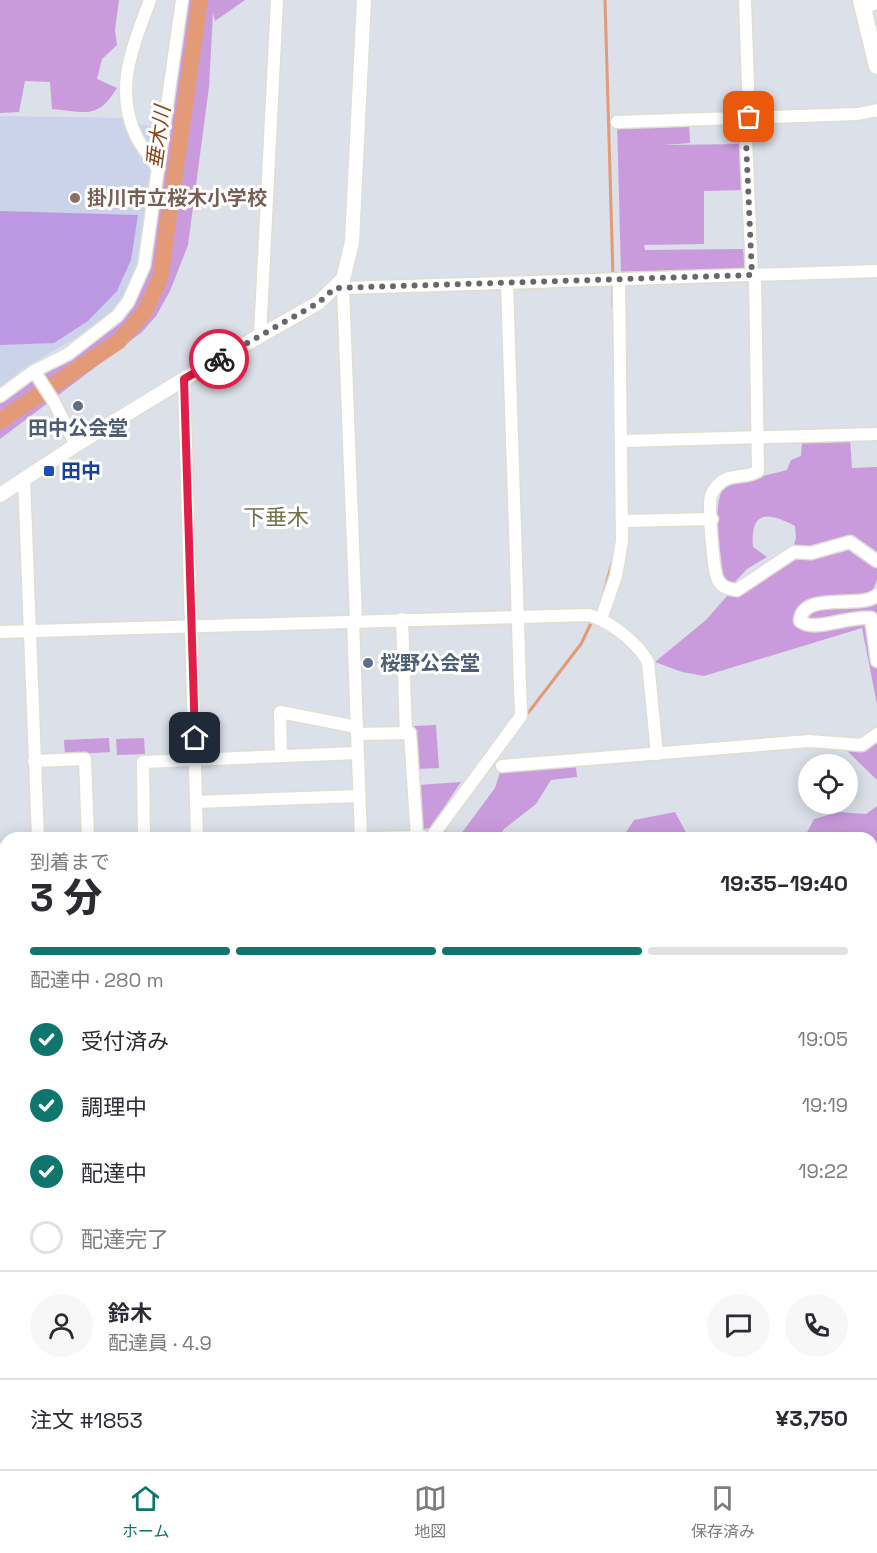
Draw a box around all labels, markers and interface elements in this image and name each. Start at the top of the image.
pin [723,91,774,142]
icon: bag [732,100,765,133]
water label: 垂木川 [140,102,176,170]
place label: 掛川市立桜木小学校 [87,185,267,211]
marker: 掛川市立桜木小学校 [68,191,82,205]
courier [189,329,249,389]
icon: bike [203,343,236,376]
marker: 田中公会堂 [71,399,85,413]
place label: 田中公会堂 [28,415,128,441]
place label: 田中 [61,458,101,484]
marker: 田中 [42,464,56,478]
district label: 下垂木 [243,503,309,531]
place label: 桜野公会堂 [380,650,480,676]
marker: 桜野公会堂 [361,656,375,670]
pin [169,712,220,763]
icon: home [178,721,211,754]
map controls [798,754,858,814]
button: locate [798,754,858,814]
text: 到着まで [30,849,110,875]
text: 19:35–19:40 [720,869,848,897]
text: 3 分 [30,873,103,922]
text: 配達中 · 280 m [30,967,164,993]
icon: check [30,1023,63,1056]
text: 19:05 [798,1026,848,1052]
text: 受付済み [81,1027,169,1055]
icon: check [30,1089,63,1122]
text: 19:19 [802,1092,848,1118]
text: 調理中 [81,1093,147,1121]
icon: check [30,1155,63,1188]
text: 19:22 [798,1158,848,1184]
text: 配達中 [81,1159,147,1187]
text: 配達完了 [81,1225,169,1253]
button: person [30,1294,93,1357]
button: chat [707,1294,770,1357]
button: phone [785,1294,848,1357]
text: 鈴木 [108,1299,152,1327]
text: 配達員 · 4.9 [108,1330,212,1356]
text: ¥3,750 [776,1404,848,1432]
text: 注文 #1853 [30,1406,143,1434]
tab: ホーム [122,1482,170,1542]
tab: 地図 [414,1482,447,1542]
tab: 保存済み [691,1482,755,1542]

